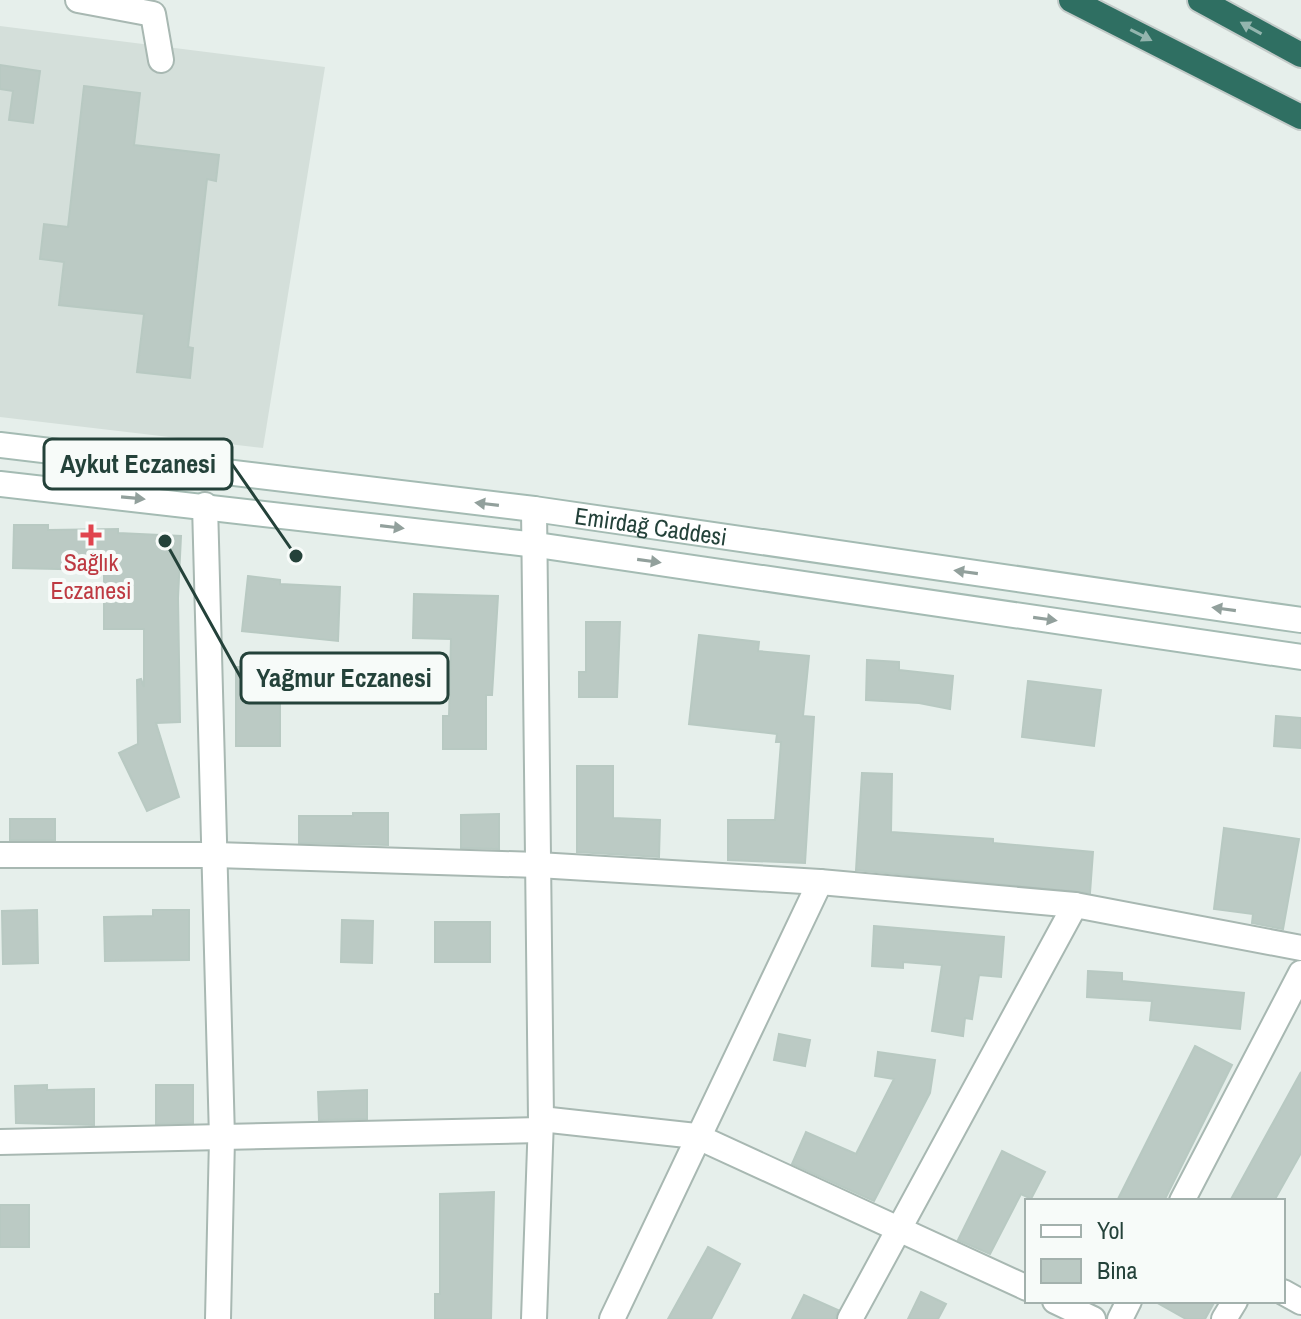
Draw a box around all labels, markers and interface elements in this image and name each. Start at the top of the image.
one-way arrow [1239,21,1262,34]
one-way arrow [1129,29,1152,42]
callout: Aykut Eczanesi [44,439,232,489]
text: Aykut Eczanesi [60,446,216,481]
one-way arrow [121,492,146,505]
one-way arrow [474,497,499,510]
street label: Emirdağ Caddesi [573,499,729,553]
one-way arrow [380,521,405,534]
marker: Sağlık Eczanesi [82,526,100,544]
place label: Sağlık Eczanesi [51,546,131,606]
one-way arrow [637,555,662,568]
one-way arrow [954,565,979,578]
one-way arrow [1211,602,1236,615]
one-way arrow [1033,613,1058,626]
callout: Yağmur Eczanesi [241,653,448,703]
text: Yağmur Eczanesi [256,660,432,695]
legend [1025,1199,1285,1303]
text: Yol [1097,1214,1124,1246]
text: Bina [1097,1254,1138,1286]

